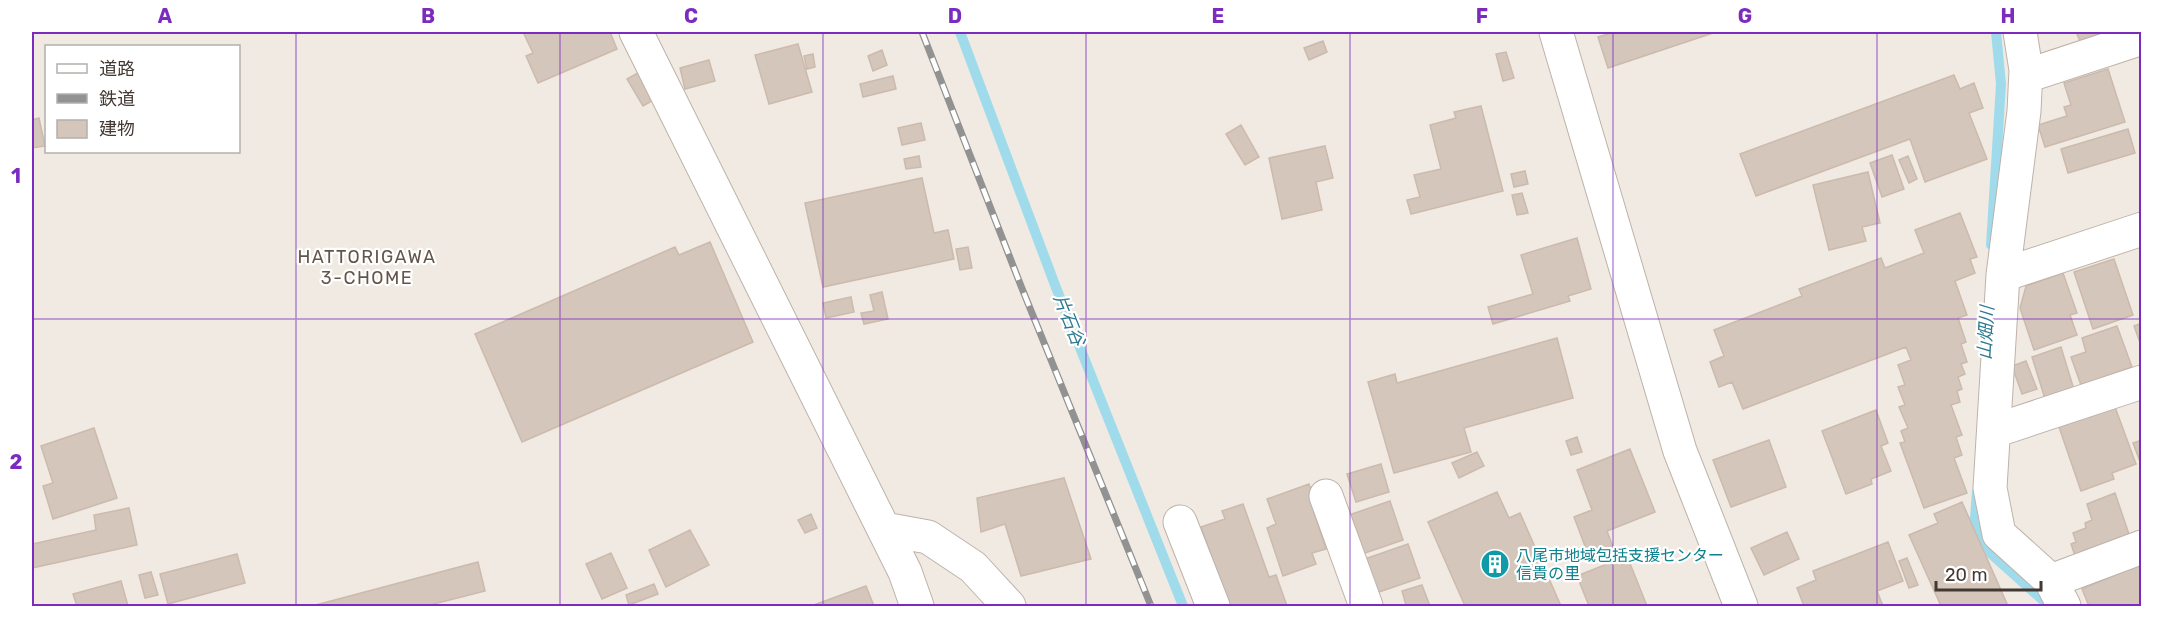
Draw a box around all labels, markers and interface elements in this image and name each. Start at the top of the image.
text: A [158,4,173,28]
text: B [421,4,435,28]
text: C [684,4,698,28]
text: D [948,4,962,28]
text: E [1212,4,1224,28]
text: F [1476,4,1488,28]
text: G [1738,4,1752,28]
text: H [2001,4,2015,28]
legend [45,45,240,153]
text: 道路 [99,58,135,80]
text: 鉄道 [99,88,135,110]
text: 建物 [99,118,135,140]
text: 1 [11,164,21,188]
district label: HATTORIGAWA 3-CHOME [297,246,437,289]
water label: 片石谷 [1049,291,1090,351]
water label: 山畑川 [1974,303,1999,361]
text: 2 [10,450,23,474]
place label: 八尾市地域包括支援センター 信貴の里 [1516,546,1724,583]
building icon: 八尾市地域包括支援センター 信貴の里 [1479,548,1511,580]
scale bar [1936,554,2041,592]
text: 20 m [1945,564,1987,586]

